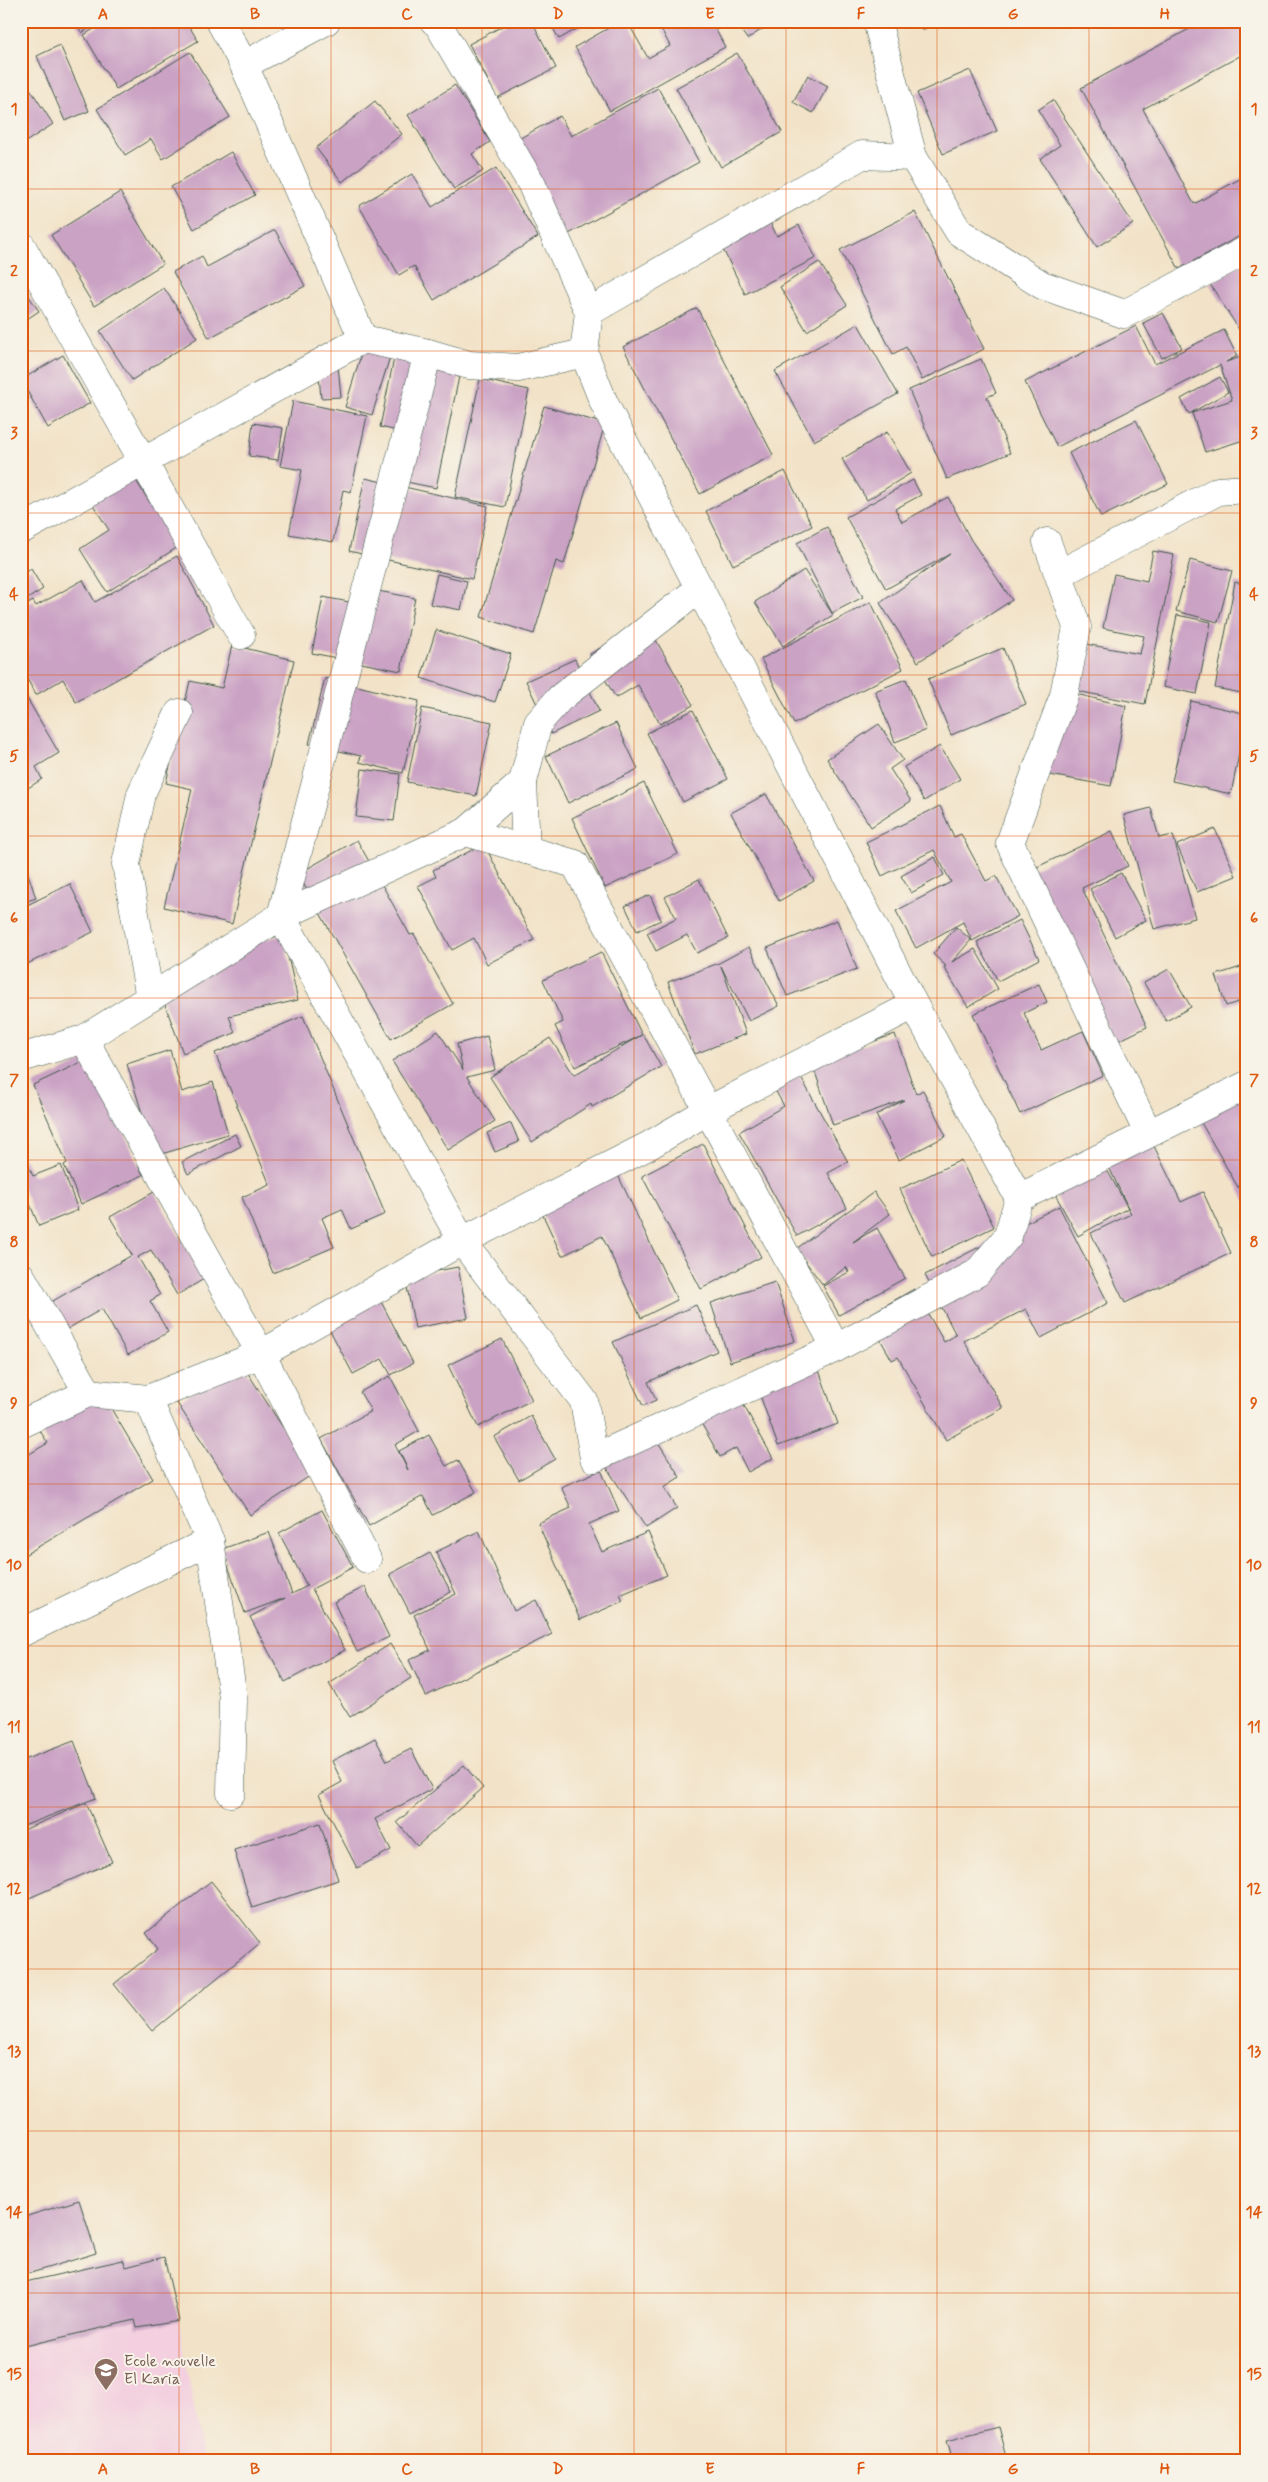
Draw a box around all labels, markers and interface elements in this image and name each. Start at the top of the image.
text: A [98,4,108,25]
text: B [250,4,260,25]
text: C [401,4,413,25]
text: D [552,4,564,25]
text: E [705,4,715,25]
text: F [857,4,866,25]
text: G [1008,4,1019,25]
text: H [1160,4,1171,25]
text: 1 [10,99,18,120]
text: 1 [1250,99,1258,120]
text: 2 [10,261,18,282]
text: 2 [1250,261,1258,282]
text: 3 [10,423,18,444]
text: 3 [1250,423,1258,444]
text: 4 [9,584,19,605]
text: 4 [1249,584,1259,605]
text: 5 [9,746,19,767]
text: 5 [1249,746,1259,767]
text: 6 [10,908,18,929]
text: 6 [1250,908,1258,929]
text: 7 [9,1070,19,1091]
text: 7 [1249,1070,1259,1091]
text: 8 [9,1232,19,1253]
text: 8 [1249,1232,1259,1253]
text: 9 [10,1393,18,1414]
text: 9 [1250,1393,1258,1414]
text: 10 [6,1555,22,1576]
text: 10 [1246,1555,1262,1576]
text: 11 [7,1717,21,1738]
text: 11 [1247,1717,1261,1738]
text: 12 [6,1879,22,1900]
text: 12 [1246,1879,1262,1900]
text: 13 [7,2041,21,2062]
text: 13 [1247,2041,1261,2062]
text: 14 [6,2202,23,2223]
text: 14 [1246,2202,1263,2223]
place label: Ecole nouvelle El Karia [124,2351,216,2390]
school or university icon: Ecole nouvelle El Karia [93,2357,119,2391]
text: 15 [6,2364,22,2385]
text: 15 [1246,2364,1262,2385]
text: A [98,2459,108,2480]
text: B [250,2459,260,2480]
text: C [401,2459,413,2480]
text: D [552,2459,564,2480]
text: E [705,2459,715,2480]
text: F [857,2459,866,2480]
text: G [1008,2459,1019,2480]
text: H [1160,2459,1171,2480]

